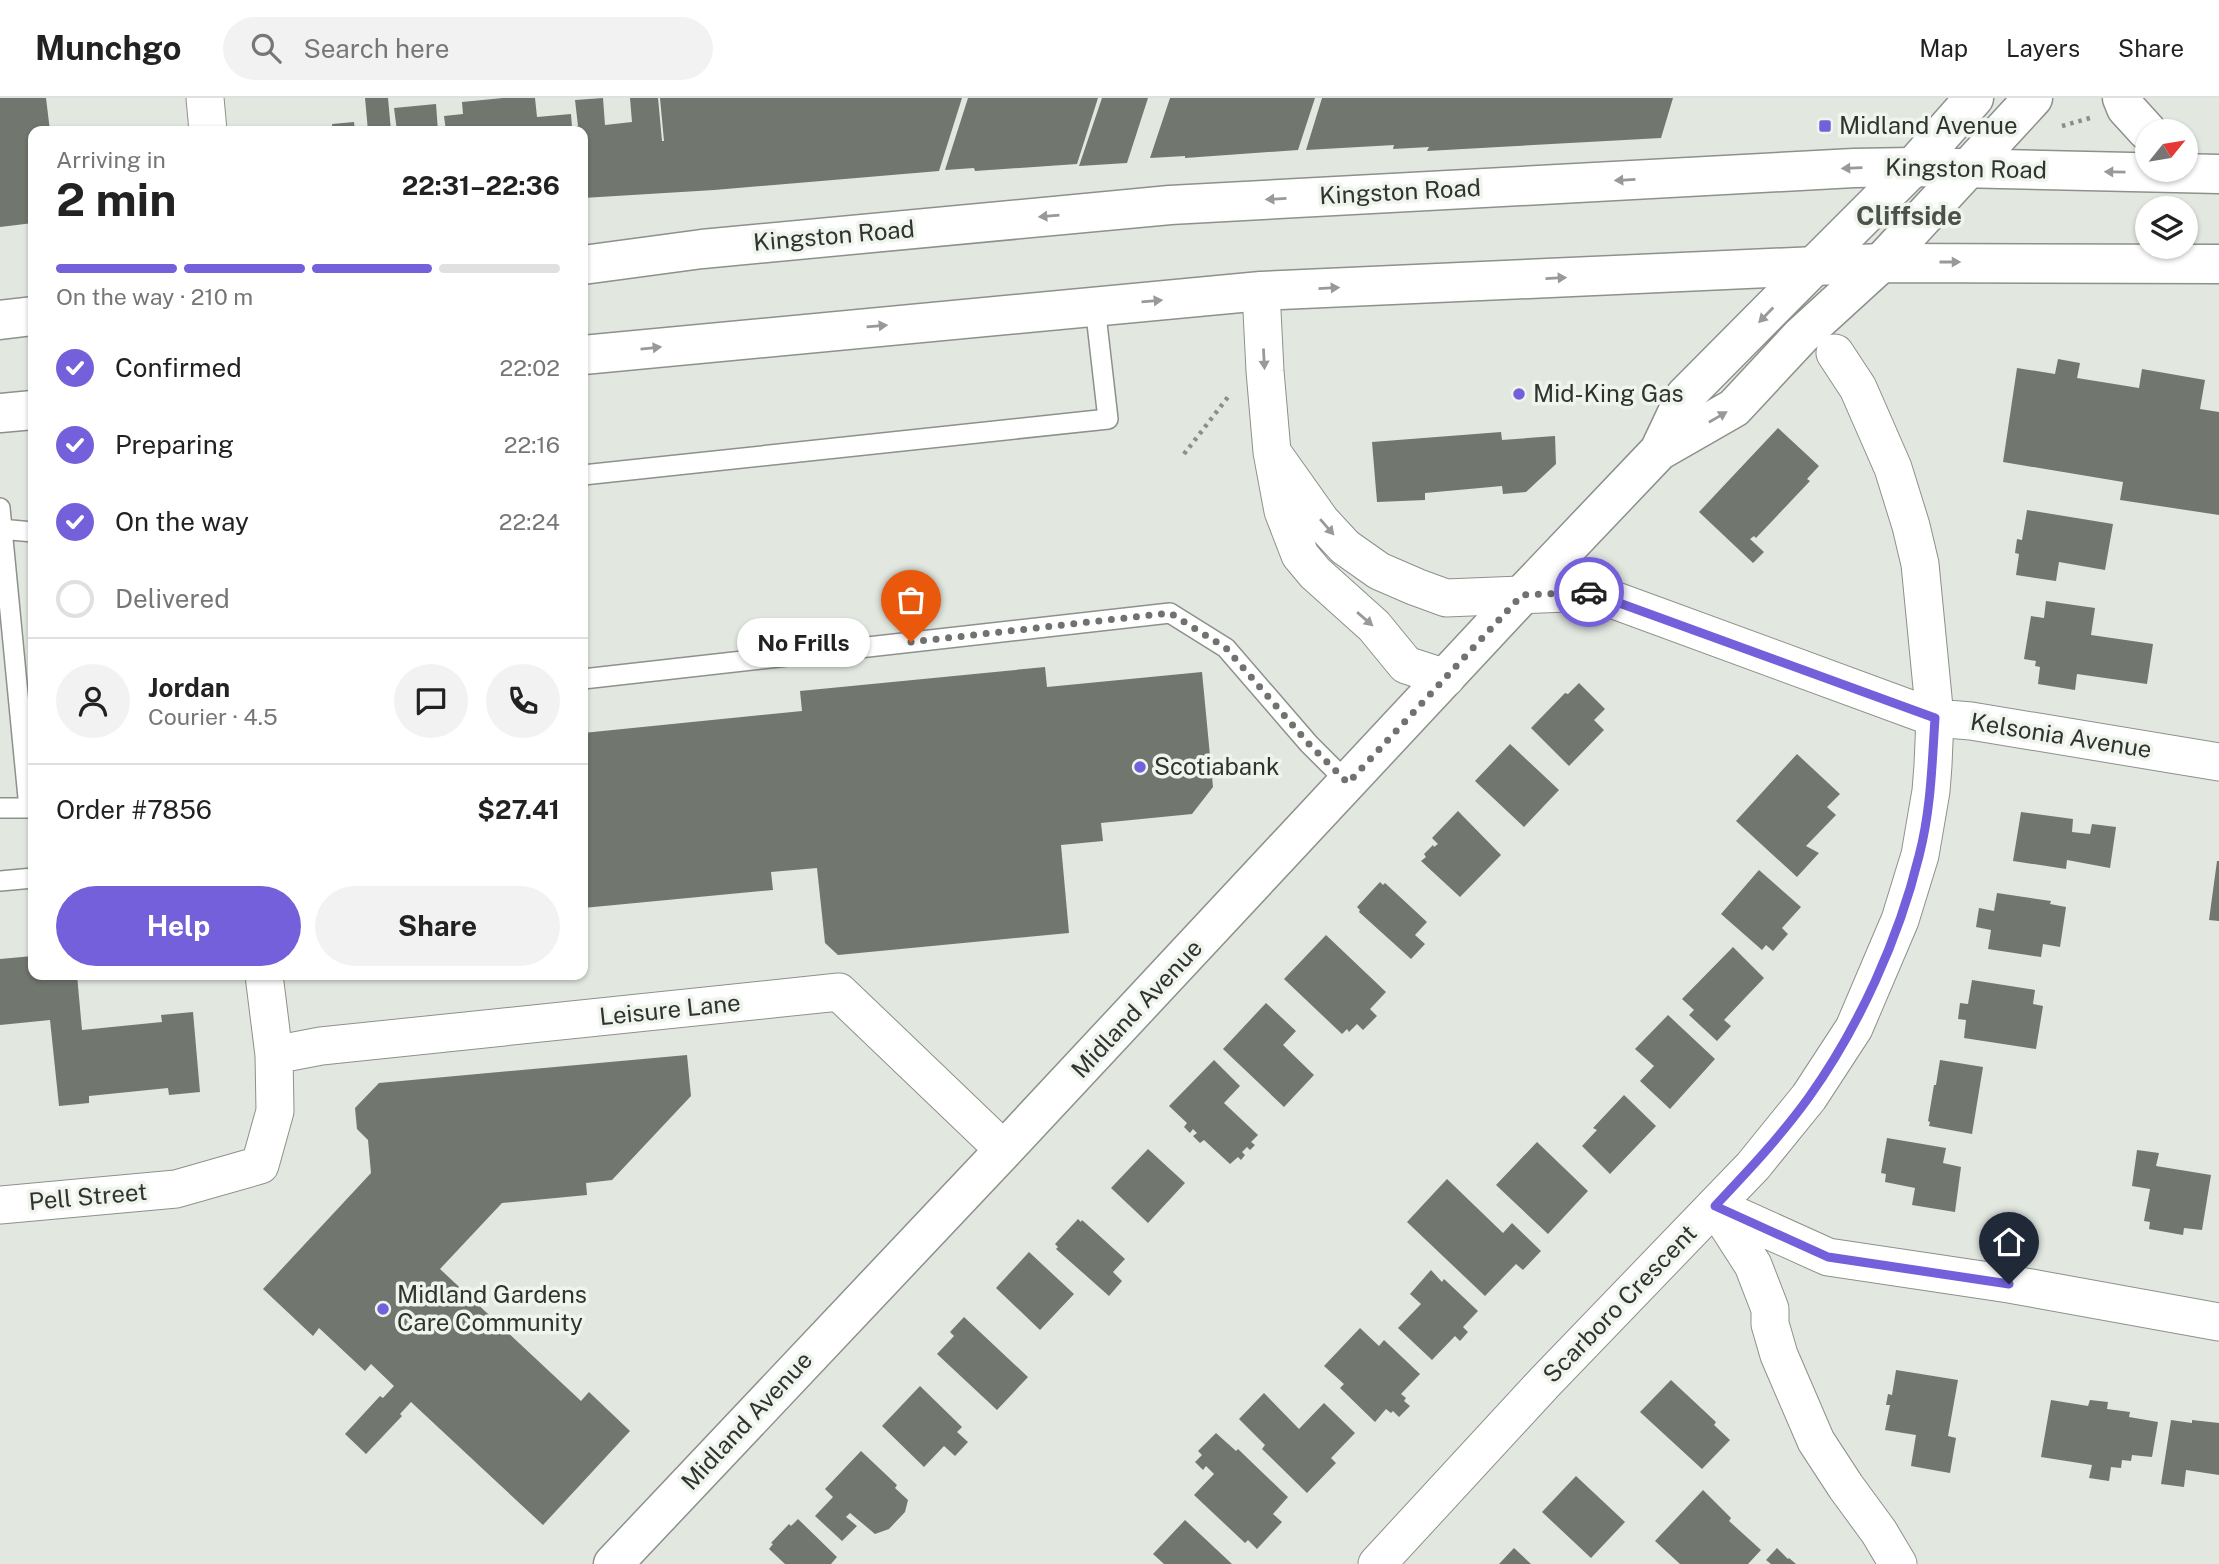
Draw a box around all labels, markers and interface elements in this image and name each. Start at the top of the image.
search box [223,17,713,80]
text: Munchgo [35,29,181,67]
icon: search [247,29,285,67]
text: Search here [303,33,449,64]
text: Map [1919,34,1968,62]
text: Layers [2006,34,2080,62]
text: Share [2118,34,2184,62]
place label: Midland Avenue [1839,111,2018,139]
marker: Midland Avenue [1817,118,1833,134]
north arrow [2135,119,2198,182]
map controls [2135,119,2198,259]
text: Arriving in [56,146,166,173]
street label: Kingston Road [1885,153,2047,183]
one-way arrow [1841,162,1863,173]
one-way arrow [2104,166,2126,178]
text: 22:31–22:36 [402,170,560,201]
text: 2 min [56,172,176,226]
street label: Kingston Road [1318,173,1481,209]
one-way arrow [1614,175,1636,186]
one-way arrow [1264,194,1286,205]
button: layers [2135,196,2198,259]
district label: Cliffside [1856,200,1962,231]
one-way arrow [1038,211,1060,222]
street label: Kingston Road [752,214,916,256]
one-way arrow [1939,256,1961,268]
one-way arrow [1546,272,1568,283]
one-way arrow [1318,282,1340,293]
text: On the way · 210 m [56,283,253,310]
one-way arrow [1142,295,1164,306]
one-way arrow [1758,307,1775,324]
one-way arrow [866,320,888,331]
one-way arrow [640,342,662,353]
one-way arrow [1259,348,1270,370]
icon: check [56,349,94,387]
text: Confirmed [115,352,242,383]
text: 22:02 [500,354,560,381]
place label: Mid-King Gas [1533,379,1684,407]
marker: Mid-King Gas [1511,386,1527,402]
one-way arrow [1708,411,1728,423]
icon: check [56,426,94,464]
text: Preparing [115,429,234,460]
text: 22:16 [504,431,560,458]
icon: check [56,503,94,541]
text: On the way [115,506,249,537]
text: 22:24 [499,508,560,535]
one-way arrow [1319,518,1335,536]
courier [1554,557,1624,627]
pin [881,570,941,642]
icon: car [1570,573,1608,611]
icon: bag [892,581,930,619]
text: Delivered [115,583,230,614]
one-way arrow [1357,611,1374,626]
callout: No Frills [736,618,869,666]
text: No Frills [757,629,850,656]
button: person [56,664,130,738]
button: chat [394,664,468,738]
button: phone [486,664,560,738]
text: Jordan [148,672,230,703]
text: Courier · 4.5 [148,703,278,730]
street label: Kelsonia Avenue [1968,707,2154,763]
place label: Scotiabank [1154,752,1279,780]
marker: Scotiabank [1132,759,1148,775]
text: Order #7856 [56,794,212,825]
text: $27.41 [477,794,560,825]
button: Help [56,886,301,966]
button: Share [315,886,560,966]
street label: Midland Avenue [1065,933,1207,1083]
street label: Leisure Lane [598,988,742,1030]
street label: Pell Street [28,1177,148,1215]
pin [1979,1212,2039,1284]
street label: Scarboro Crescent [1537,1219,1702,1388]
icon: home [1990,1223,2028,1261]
place label: Midland Gardens Care Community [397,1280,587,1336]
marker: Midland Gardens Care Community [375,1301,391,1317]
street label: Midland Avenue [675,1345,817,1495]

